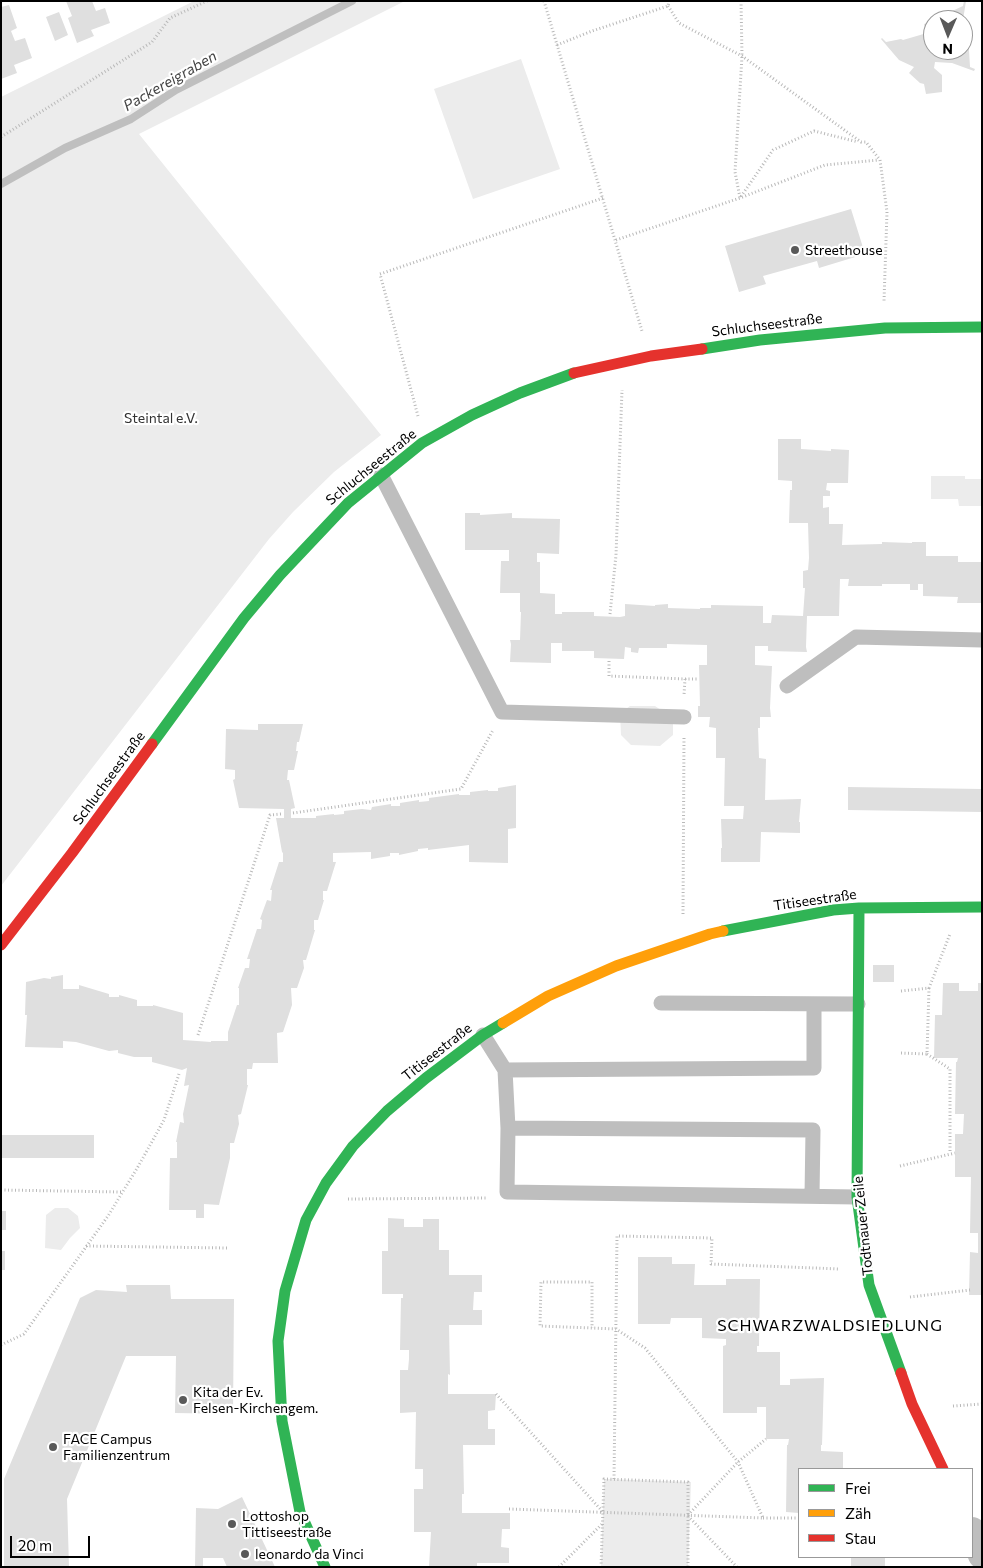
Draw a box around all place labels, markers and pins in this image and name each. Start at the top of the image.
place label: Streethouse [805,242,883,258]
marker: Streethouse [789,244,801,256]
place label: Kita der Ev. Felsen-Kirchengem. [193,1384,318,1416]
marker: Kita der Ev. Felsen-Kirchengem. [177,1394,189,1406]
place label: FACE Campus Familienzentrum [63,1431,170,1464]
marker: FACE Campus Familienzentrum [47,1441,59,1453]
place label: Lottoshop Tittiseestraße [242,1508,332,1540]
marker: Lottoshop Tittiseestraße [226,1518,238,1530]
place label: leonardo da Vinci [255,1546,364,1562]
marker: leonardo da Vinci [239,1548,251,1560]

